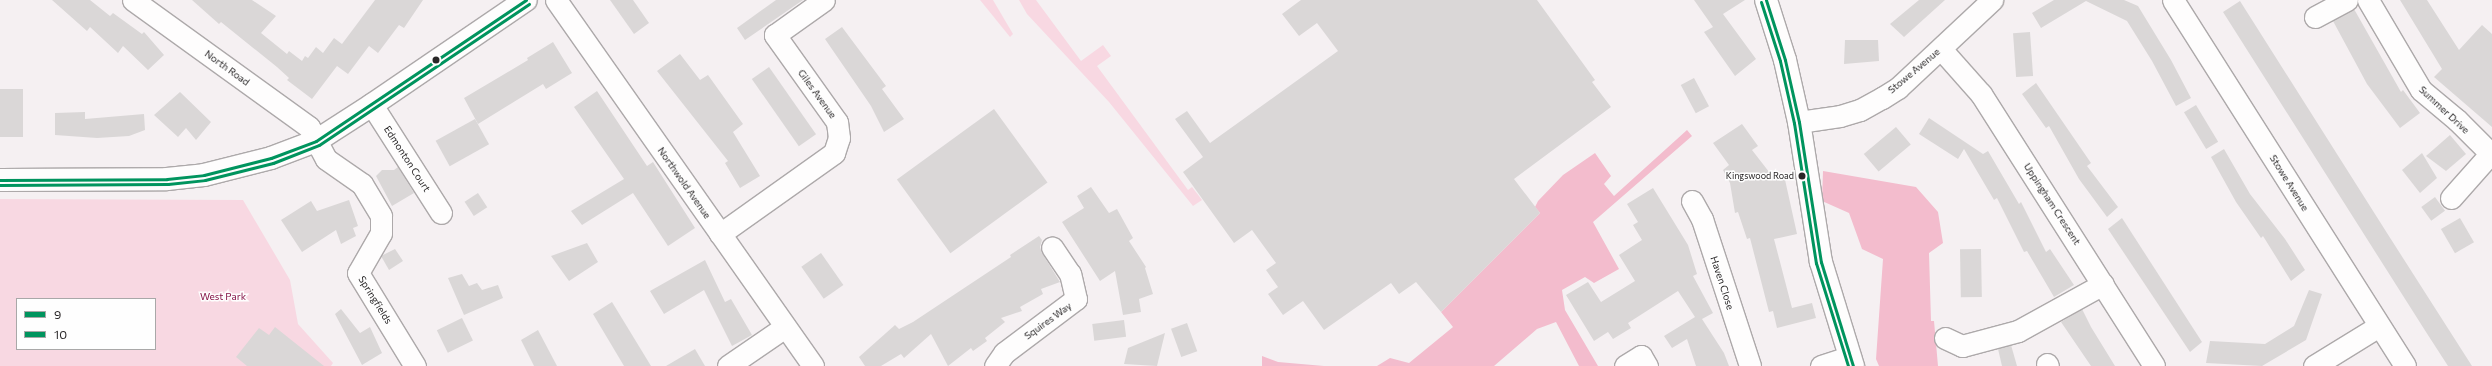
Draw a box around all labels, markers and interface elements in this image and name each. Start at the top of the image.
street label: Stowe Avenue [1886,46,1942,96]
street label: North Road [202,48,252,88]
unlabelled marker [431,55,441,65]
street label: Giles Avenue [795,67,839,121]
street label: Summer Drive [2416,84,2472,136]
street label: Edmonton Court [381,124,433,194]
street label: Northwold Avenue [655,145,713,221]
street label: Stowe Avenue [2267,153,2311,213]
street label: Uppingham Crescent [2021,161,2083,247]
place label: Kingswood Road [1726,171,1794,181]
marker: Kingswood Road [1797,171,1807,181]
street label: Haven Close [1708,255,1736,311]
street label: Springfields [356,274,394,326]
park label: West Park [200,291,246,303]
legend [16,298,156,350]
street label: Squires Way [1022,300,1074,342]
text: 9 [54,307,61,321]
text: 10 [54,327,67,341]

